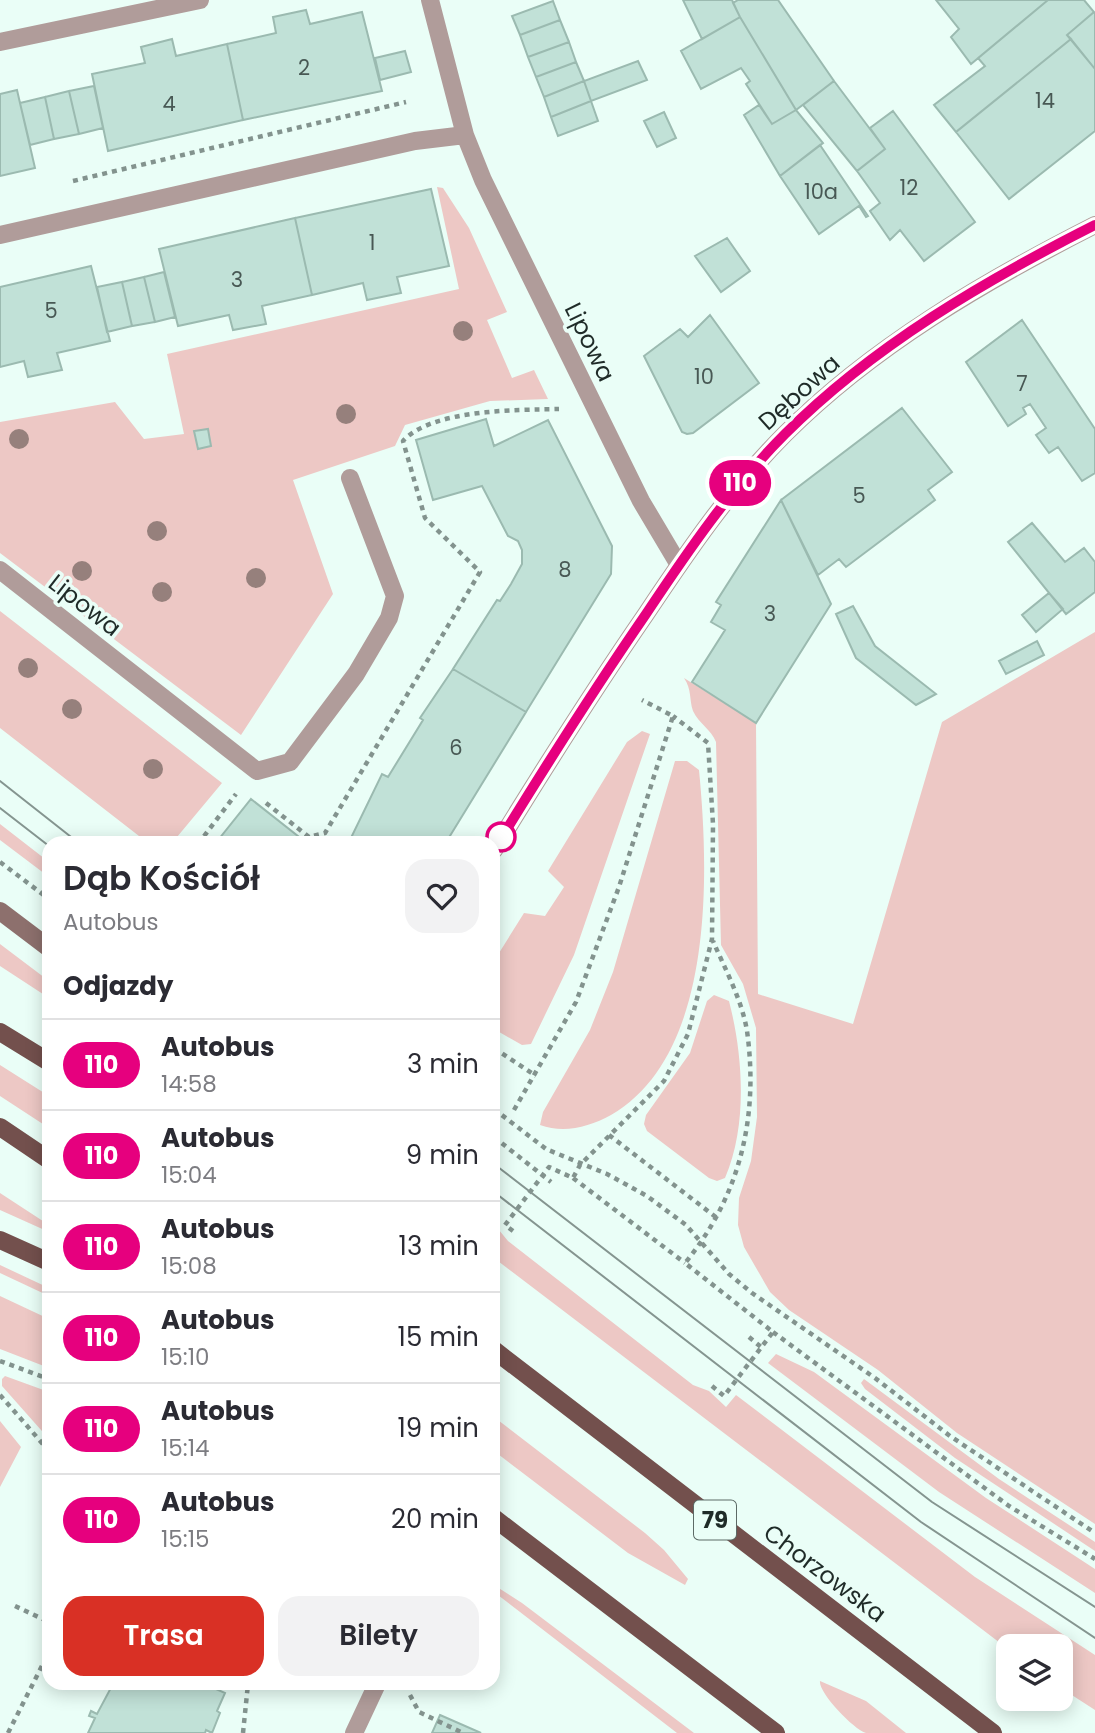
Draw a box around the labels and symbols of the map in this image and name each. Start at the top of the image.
house number: 2 [298,53,310,82]
house number: 14 [1035,86,1055,115]
house number: 4 [162,89,176,118]
house number: 12 [900,173,918,202]
house number: 10a [804,177,838,206]
house number: 1 [369,228,375,257]
house number: 3 [231,265,243,294]
house number: 5 [44,296,58,325]
street label: Lipowa [557,297,623,387]
street label: Dębowa [751,347,847,437]
house number: 10 [694,362,714,391]
house number: 7 [1016,369,1028,398]
line badge: 110 [700,460,780,506]
house number: 5 [852,481,866,510]
house number: 8 [558,555,572,584]
street label: Lipowa [42,566,128,644]
house number: 3 [764,599,776,628]
house number: 6 [449,733,463,762]
unlabelled marker [486,822,516,852]
road number: 79 [694,1500,736,1540]
street label: Chorzowska [757,1516,893,1630]

